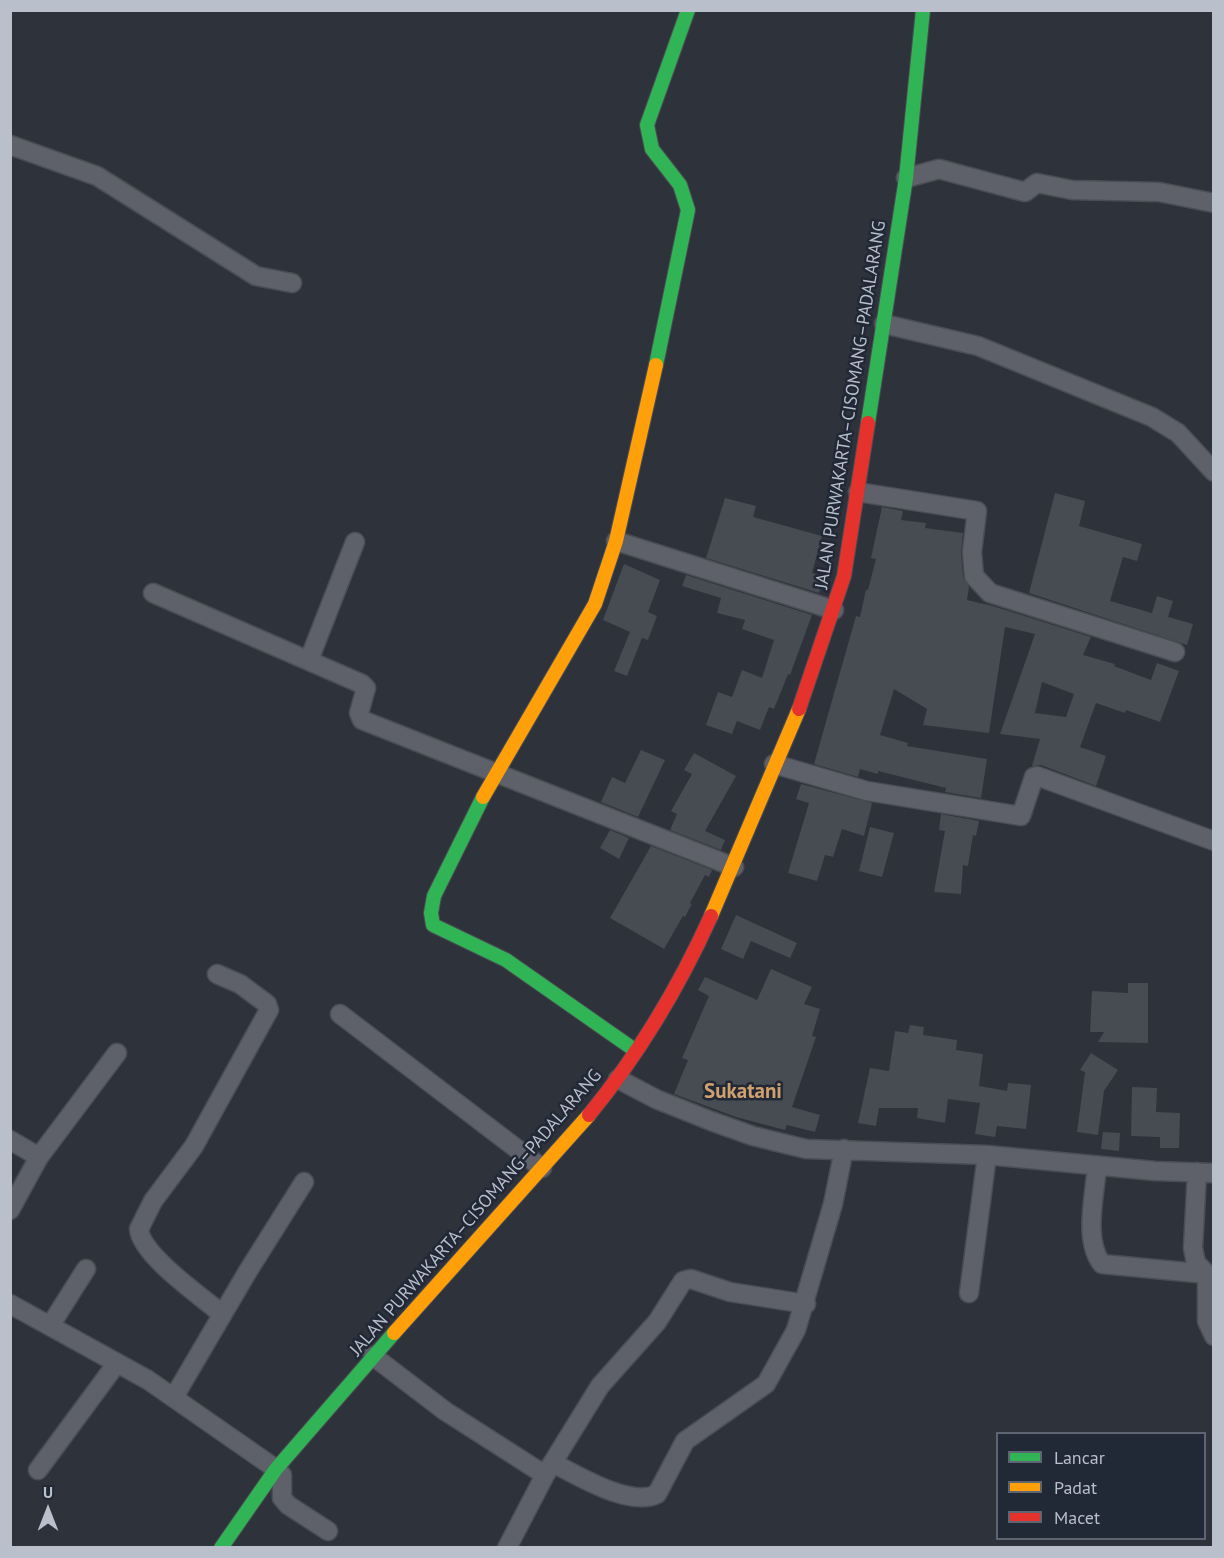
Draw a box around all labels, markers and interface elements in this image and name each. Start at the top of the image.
street label: JALAN PURWAKARTA–CISOMANG–PADALARANG [811,219,891,591]
street label: JALAN PURWAKARTA–CISOMANG–PADALARANG [346,1065,606,1361]
district label: Sukatani [704,1079,782,1105]
legend [996,1432,1206,1540]
text: Lancar [1054,1446,1105,1469]
text: Padat [1054,1476,1097,1499]
north arrow [18,1480,78,1540]
text: U [43,1482,53,1502]
text: Macet [1054,1506,1100,1529]

